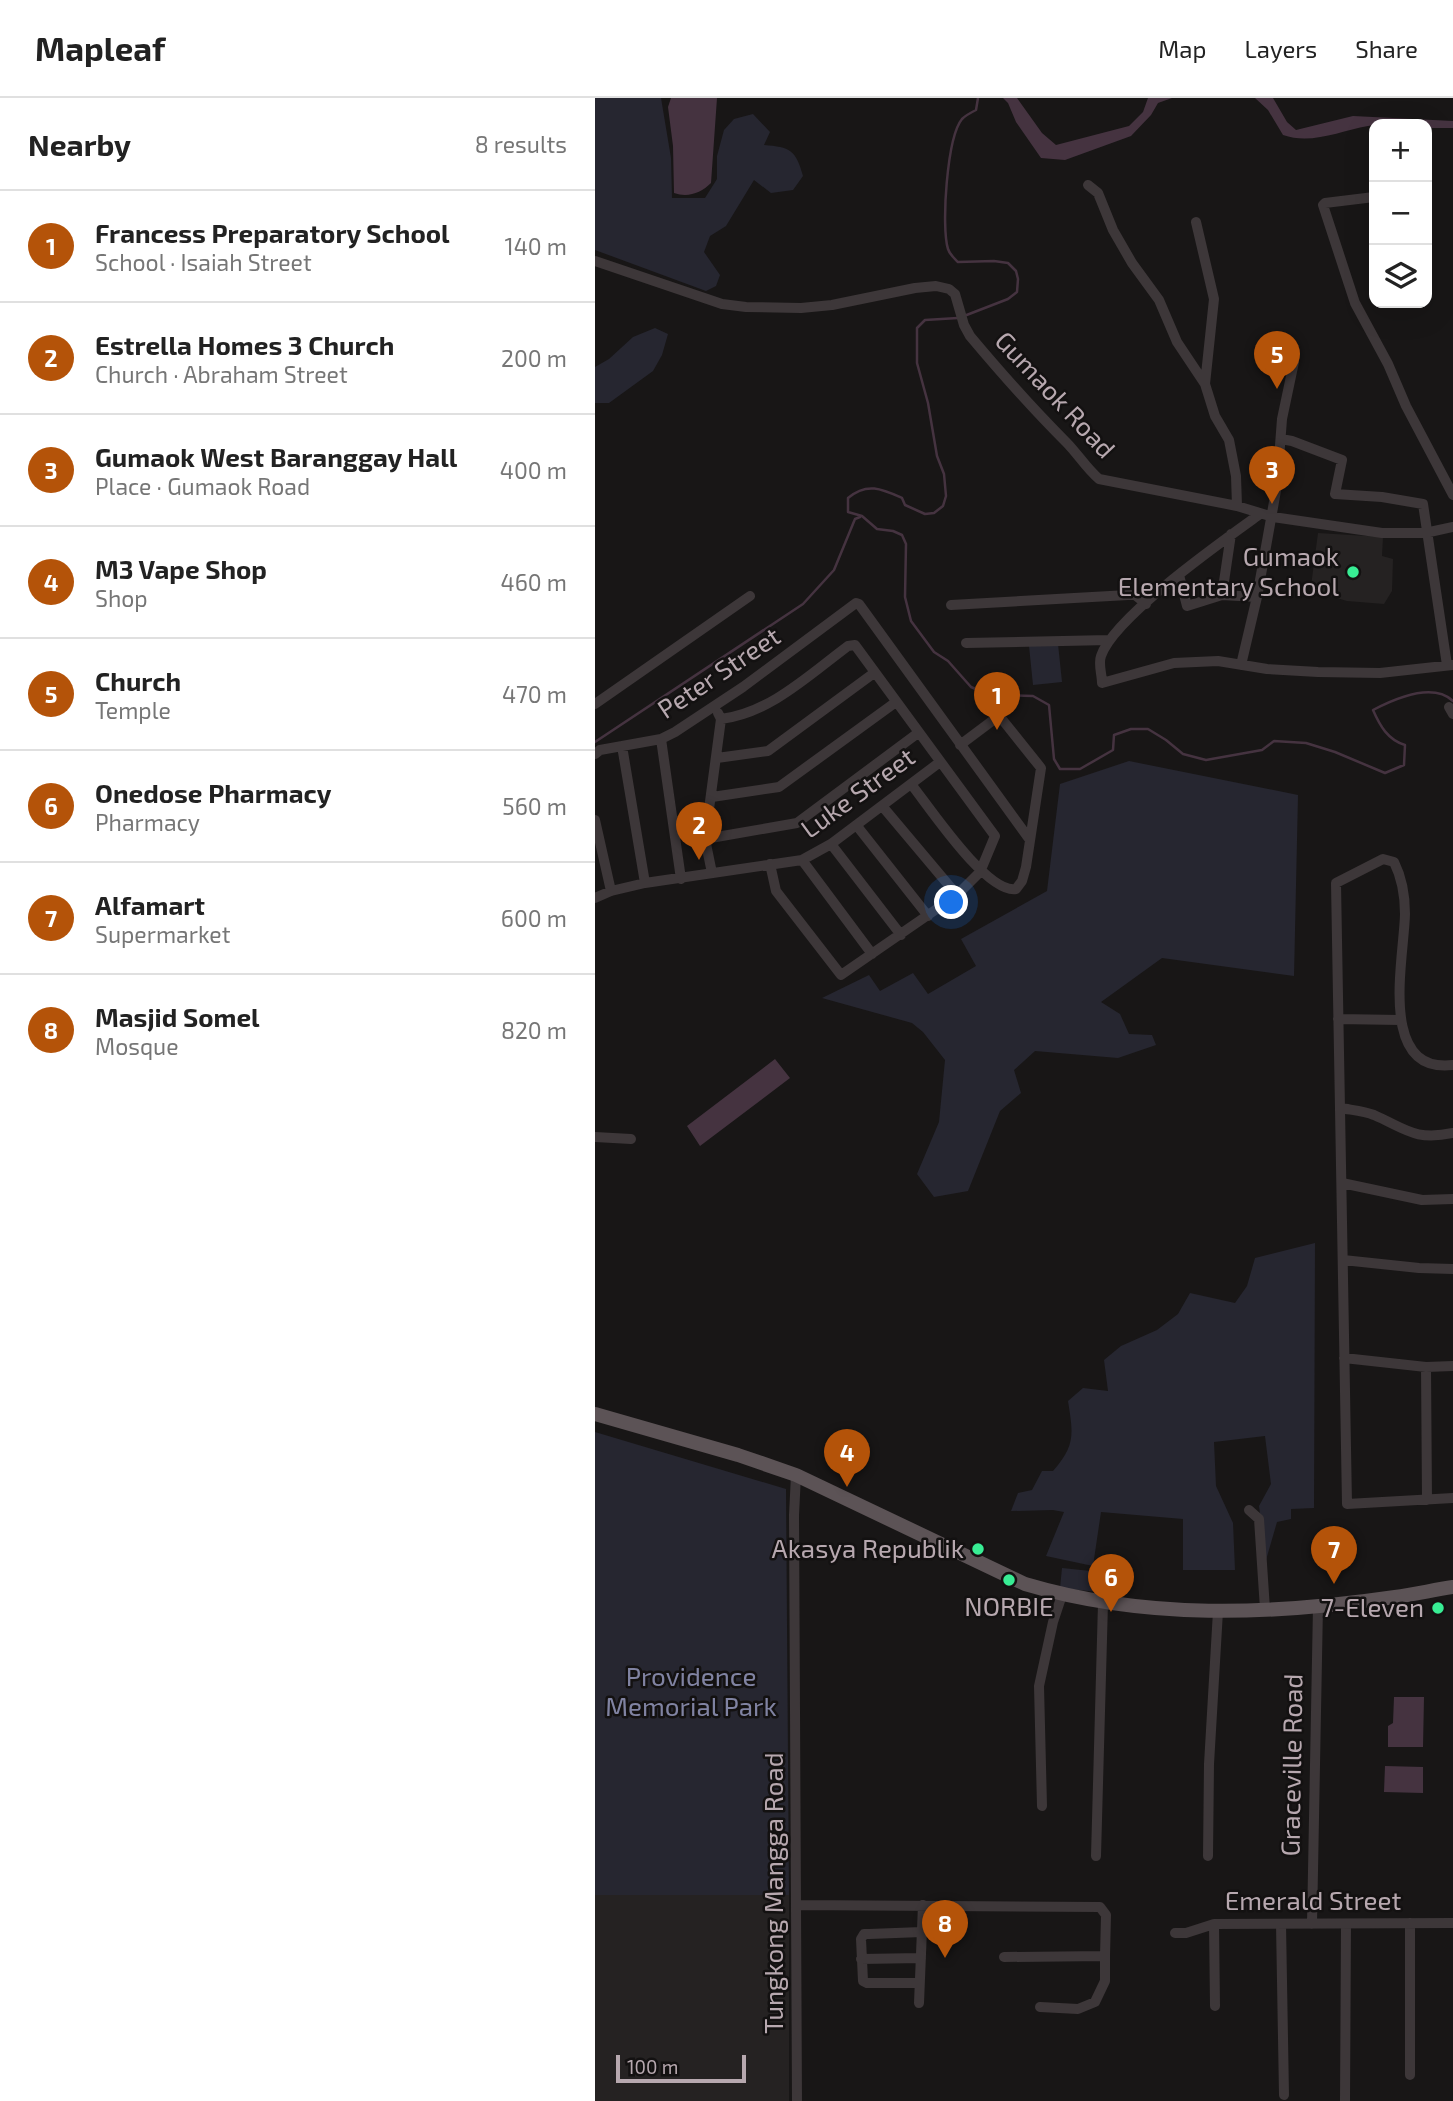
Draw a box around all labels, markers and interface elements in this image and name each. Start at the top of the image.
text: Mapleaf [35,28,165,68]
text: Map [1158,34,1206,63]
text: Layers [1244,34,1317,63]
text: Share [1355,34,1418,63]
map controls [1369,119,1432,308]
button: + [1369,119,1432,182]
text: Nearby [28,126,131,162]
text: 8 results [475,130,567,158]
button: − [1369,182,1432,245]
text: Francess Preparatory School [95,217,450,248]
text: 1 [46,232,56,260]
text: 140 m [505,232,567,260]
button: layers [1369,245,1432,308]
text: School · Isaiah Street [95,248,312,276]
street label: Gumaok Road [990,324,1123,464]
text: Estrella Homes 3 Church [95,329,394,360]
pin: 5 [1254,331,1300,389]
text: 2 [44,344,58,372]
text: 200 m [501,344,567,372]
text: Church · Abraham Street [95,360,348,388]
text: Gumaok West Baranggay Hall [95,441,457,472]
pin: 3 [1249,446,1295,504]
text: 3 [44,456,58,484]
text: 400 m [500,456,567,484]
text: Place · Gumaok Road [95,472,310,500]
place label: Gumaok Elementary School [1118,540,1339,601]
text: M3 Vape Shop [95,553,267,584]
marker: Gumaok Elementary School [1345,564,1361,580]
text: 4 [44,568,58,596]
text: 460 m [501,568,567,596]
text: Shop [95,584,148,612]
street label: Peter Street [651,619,785,724]
text: Church [95,665,181,696]
pin: 1 [974,672,1020,730]
text: 5 [45,680,57,708]
text: 470 m [502,680,567,708]
text: Temple [95,696,171,724]
street label: Luke Street [794,740,920,843]
text: Onedose Pharmacy [95,777,331,808]
text: 6 [44,792,58,820]
text: 560 m [502,792,567,820]
pin: 2 [676,802,722,860]
text: Pharmacy [95,808,200,836]
your location [934,885,968,919]
text: Alfamart [95,889,205,920]
text: 7 [45,904,57,932]
text: 600 m [501,904,567,932]
text: Supermarket [95,920,230,948]
text: Masjid Somel [95,1001,260,1032]
text: 8 [44,1016,58,1044]
text: 820 m [501,1016,567,1044]
text: Mosque [95,1032,179,1060]
pin: 4 [824,1429,870,1487]
pin: 7 [1311,1526,1357,1584]
place label: Akasya Republik [771,1532,964,1563]
marker: Akasya Republik [970,1541,986,1557]
pin: 6 [1088,1554,1134,1612]
marker: NORBIE [1001,1572,1017,1588]
place label: NORBIE [964,1590,1054,1621]
place label: 7-Eleven [1321,1591,1424,1622]
marker: 7-Eleven [1430,1600,1446,1616]
park label: Providence Memorial Park [605,1660,777,1721]
street label: Graceville Road [1273,1673,1308,1857]
street label: Tungkong Mangga Road [757,1752,788,2034]
street label: Emerald Street [1225,1884,1401,1915]
pin: 8 [922,1900,968,1958]
scale bar [616,2052,745,2084]
text: 100 m [627,2055,678,2078]

